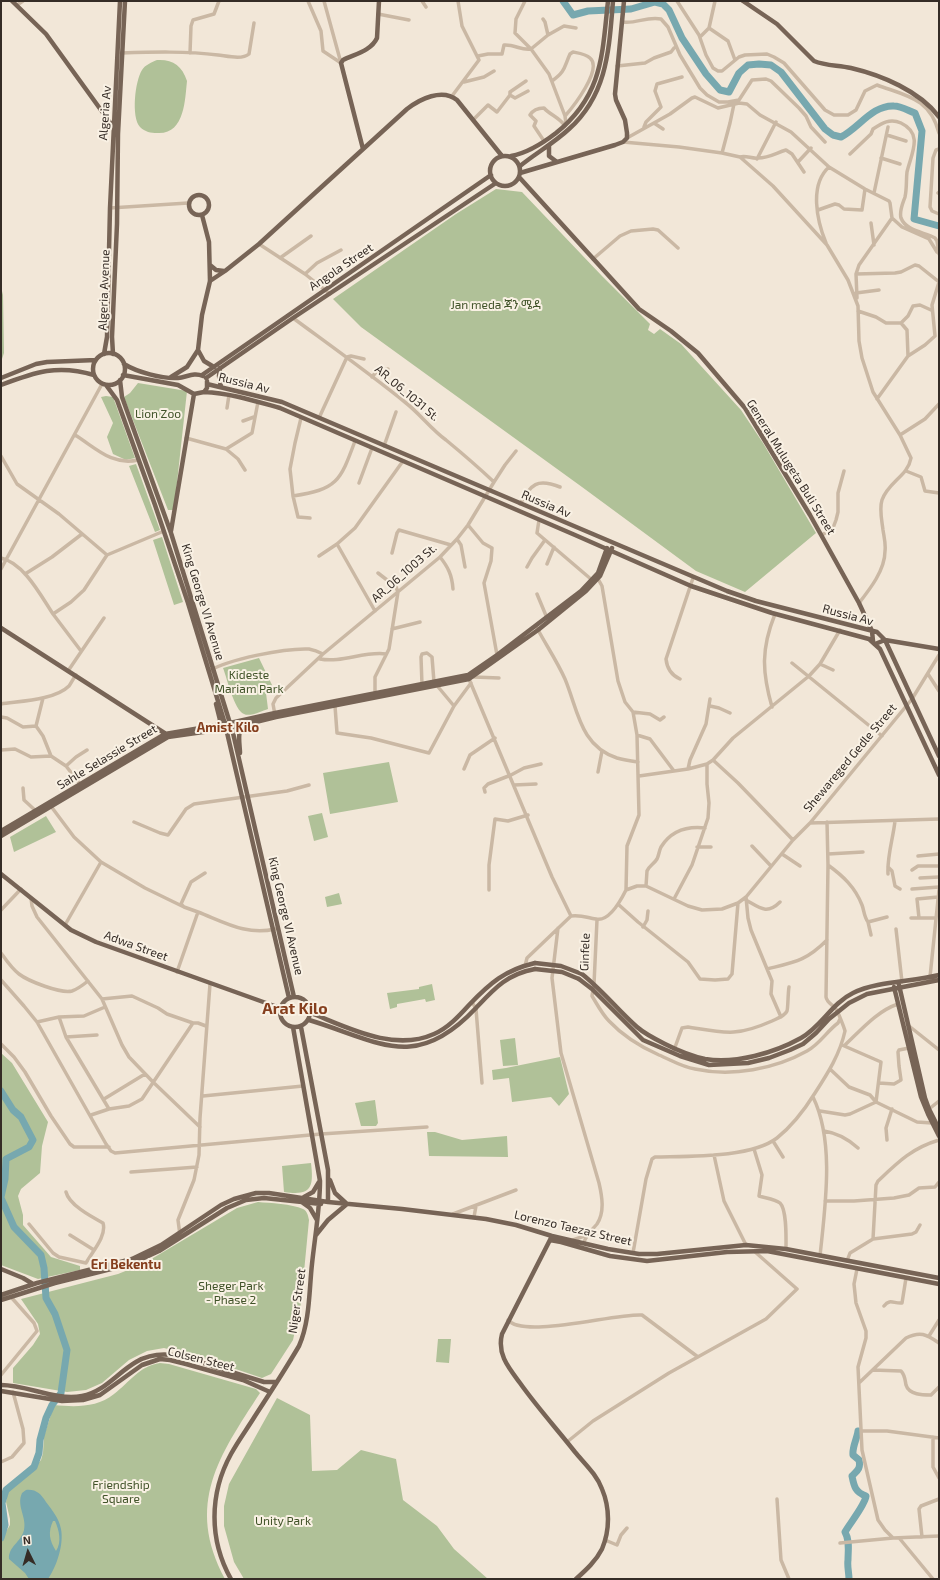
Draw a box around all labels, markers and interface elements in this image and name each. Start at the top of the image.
street label: Algeria Av [96,85,114,141]
street label: Angola Street [306,240,376,294]
street label: Algeria Avenue [95,249,113,331]
park label: Jan meda ጃን ሜዳ [451,298,541,312]
street label: AR_06_1031 St. [372,362,442,424]
street label: Russia Av [217,370,271,396]
street label: General Mulugeta Buli Street [743,397,839,537]
park label: Lion Zoo [135,407,181,421]
street label: Russia Av [519,487,573,521]
street label: AR_06_1003 St. [368,541,440,605]
street label: King George VI Avenue [178,542,228,662]
street label: Russia Av [821,601,875,629]
park label: Kideste Mariam Park [214,668,284,696]
street label: Shewareged Gedle Street [800,701,900,815]
district label: Amist Kilo [197,720,259,736]
street label: Sahle Selassie Street [54,721,160,793]
street label: King George VI Avenue [265,855,307,977]
street label: Adwa Street [102,928,170,964]
street label: Ginfele [577,933,593,971]
district label: Arat Kilo [262,999,328,1019]
street label: Lorenzo Taezaz Street [513,1207,633,1249]
district label: Eri Bekentu [91,1257,161,1273]
street label: Niger Street [285,1268,309,1334]
park label: Sheger Park - Phase 2 [198,1279,264,1307]
street label: Colsen Steet [166,1344,236,1374]
park label: Friendship Square [92,1478,150,1506]
park label: Unity Park [255,1514,311,1528]
north arrow [8,1532,48,1572]
text: N [22,1533,31,1546]

